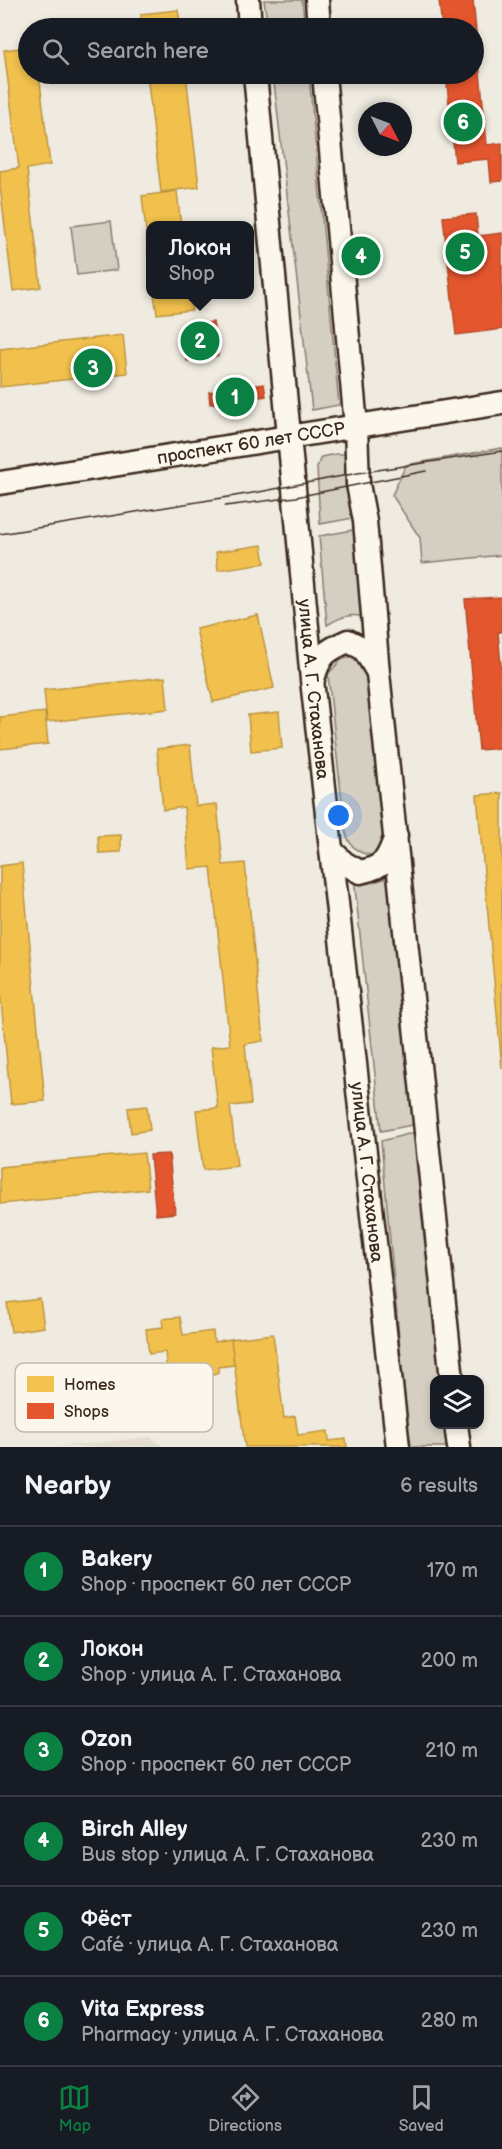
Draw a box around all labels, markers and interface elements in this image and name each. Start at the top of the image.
search box [18,18,484,84]
icon: search [39,35,72,68]
text: Search here [87,38,209,65]
pin: 6 [444,100,482,144]
north arrow [358,102,412,156]
popup [146,221,254,299]
pin: 5 [446,230,484,274]
pin: 4 [342,234,380,278]
text: Локон [169,235,231,262]
text: Shop [169,262,215,286]
pin: 2 [180,318,220,364]
pin: 3 [74,346,112,391]
pin: 1 [216,374,254,420]
street label: проспект 60 лет СССР [155,418,347,469]
street label: улица А. Г. Стаханова [293,598,333,781]
your location [324,801,353,830]
street label: улица А. Г. Стаханова [346,1081,387,1264]
legend [15,1363,213,1432]
map controls [430,1375,484,1429]
button: layers [430,1375,484,1429]
text: Homes [64,1376,116,1395]
text: Shops [64,1403,109,1422]
text: Nearby [24,1471,111,1502]
text: 6 results [400,1474,478,1498]
text: Bakery [81,1546,152,1573]
text: 1 [39,1559,48,1583]
text: 170 m [427,1559,478,1583]
text: Shop · проспект 60 лет СССР [81,1573,351,1597]
text: Локон [81,1636,144,1663]
text: 2 [38,1649,49,1673]
text: 200 m [421,1649,478,1673]
text: Shop · улица А. Г. Стаханова [81,1663,342,1687]
text: Ozon [81,1726,132,1753]
text: 3 [38,1739,49,1763]
text: 210 m [425,1739,478,1763]
text: Shop · проспект 60 лет СССР [81,1753,351,1777]
text: Birch Alley [81,1816,187,1843]
text: 4 [38,1829,49,1853]
text: 230 m [421,1829,478,1853]
text: Bus stop · улица А. Г. Стаханова [81,1843,374,1867]
text: Фёст [81,1906,132,1933]
text: 5 [38,1919,49,1943]
text: 230 m [421,1919,478,1943]
text: Café · улица А. Г. Стаханова [81,1933,339,1957]
text: Vita Express [81,1996,204,2023]
text: 6 [37,2009,50,2033]
text: 280 m [421,2009,478,2033]
text: Pharmacy · улица А. Г. Стаханова [81,2023,384,2047]
tab: Map [58,2081,91,2136]
tab: Directions [208,2081,282,2136]
tab: Saved [399,2081,444,2136]

